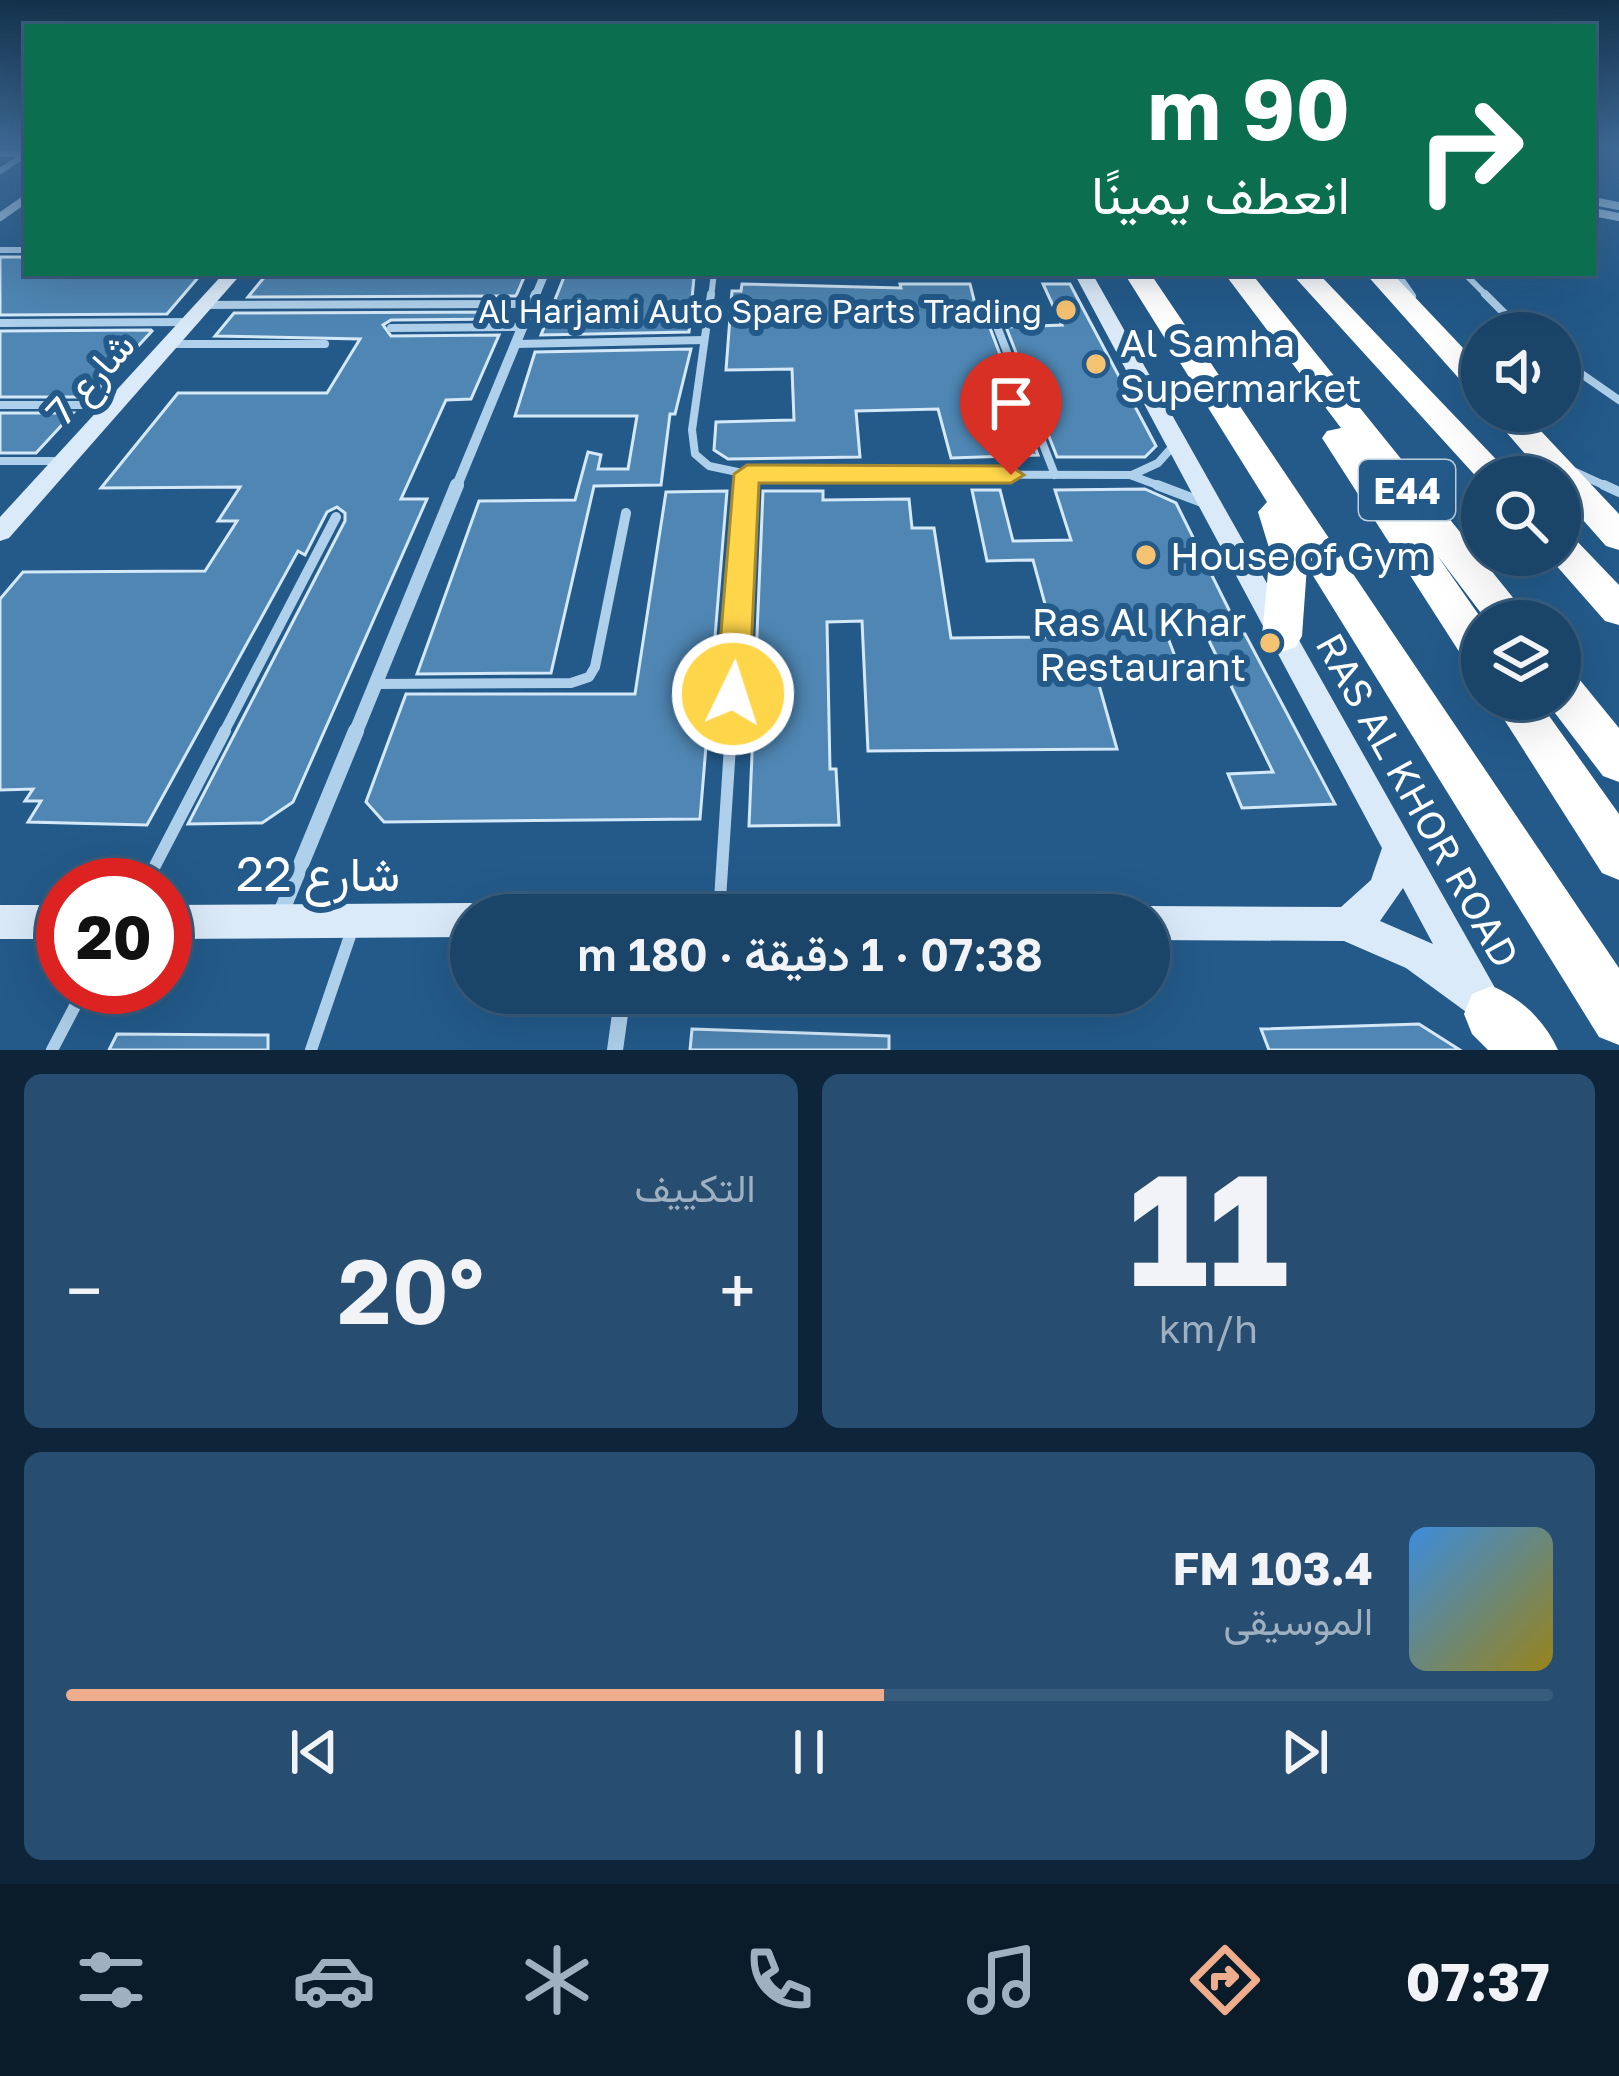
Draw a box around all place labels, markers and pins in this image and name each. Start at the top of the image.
place label: Al Harjami Auto Spare Parts Trading [478,291,1042,330]
marker: Al Harjami Auto Spare Parts Trading [1053,297,1079,323]
place label: Al Samha Supermarket [1120,319,1362,411]
marker: Al Samha Supermarket [1083,351,1109,377]
pin [960,352,1062,475]
place label: House of Gym [1170,532,1431,579]
marker: House of Gym [1133,542,1159,568]
place label: Ras Al Khar Restaurant [1032,598,1246,690]
marker: Ras Al Khar Restaurant [1257,630,1283,656]

